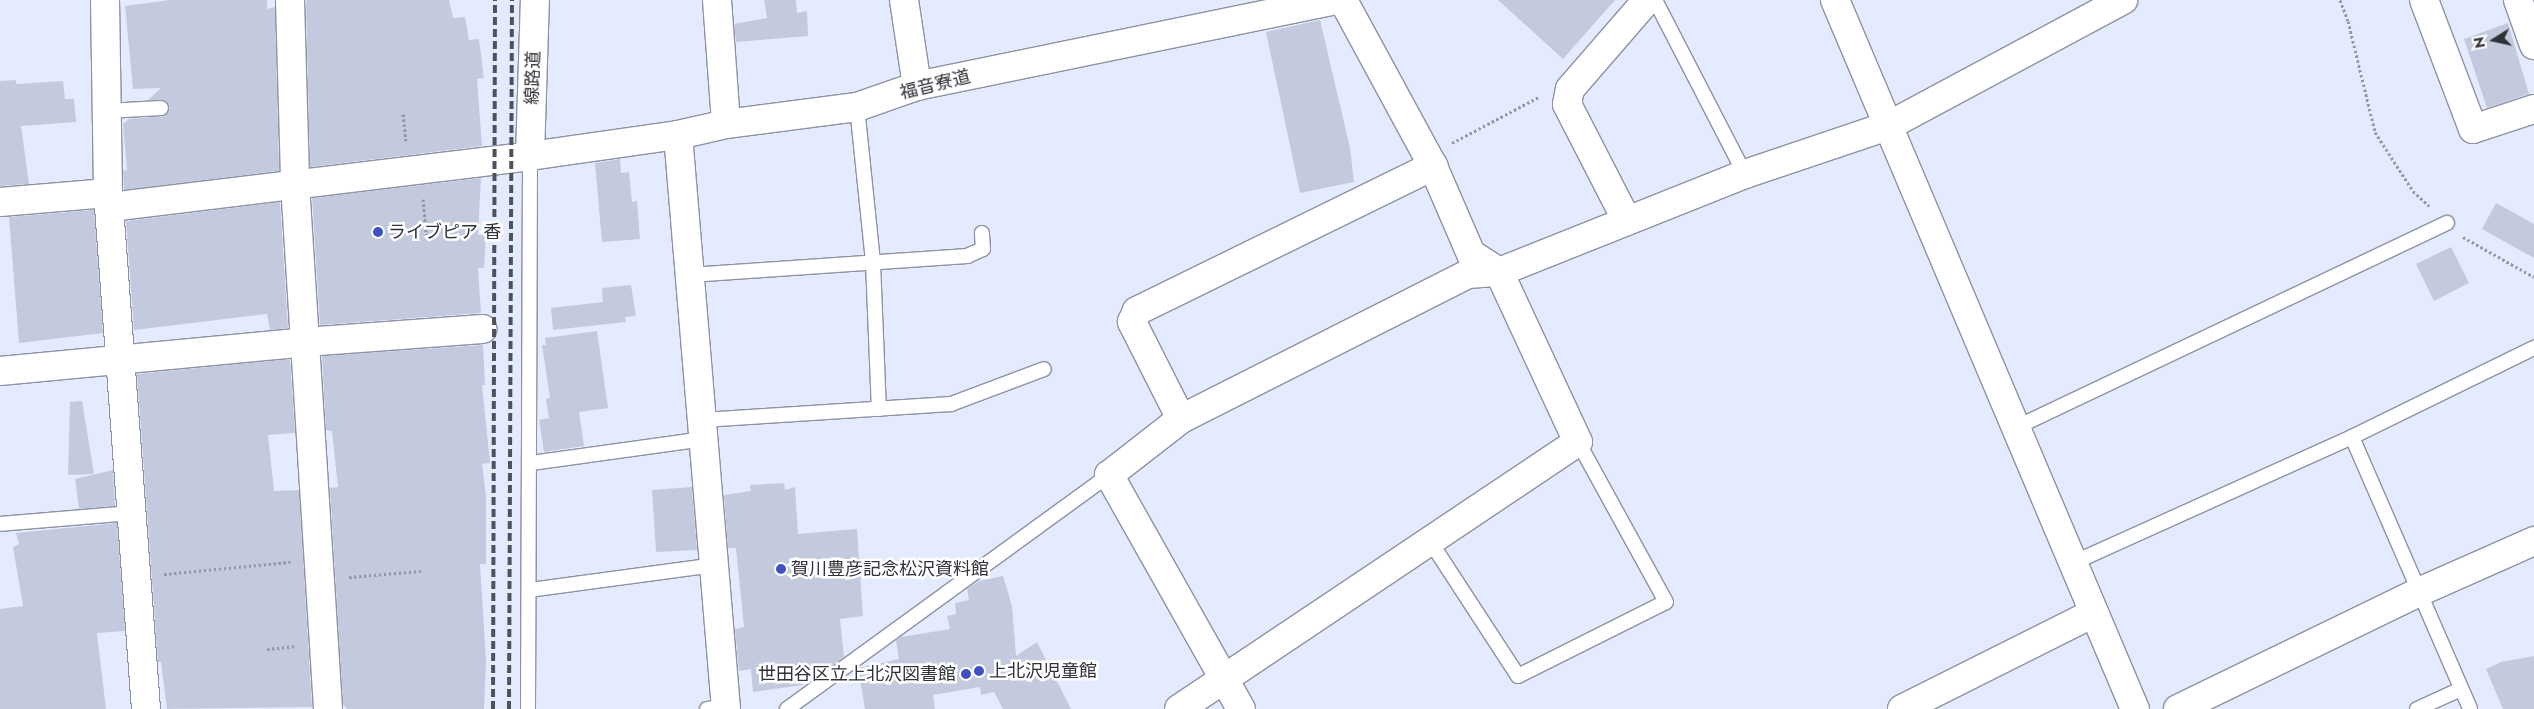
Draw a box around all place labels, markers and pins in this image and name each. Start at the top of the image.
place label: ライブピア 香 [388,221,501,243]
marker: ライブピア 香 [372,226,384,238]
place label: 賀川豊彦記念松沢資料館 [791,558,989,580]
marker: 賀川豊彦記念松沢資料館 [775,563,787,575]
place label: 上北沢児童館 [989,660,1097,682]
place label: 世田谷区立上北沢図書館 [758,663,956,685]
marker: 上北沢児童館 [973,665,985,677]
marker: 世田谷区立上北沢図書館 [960,668,972,680]

